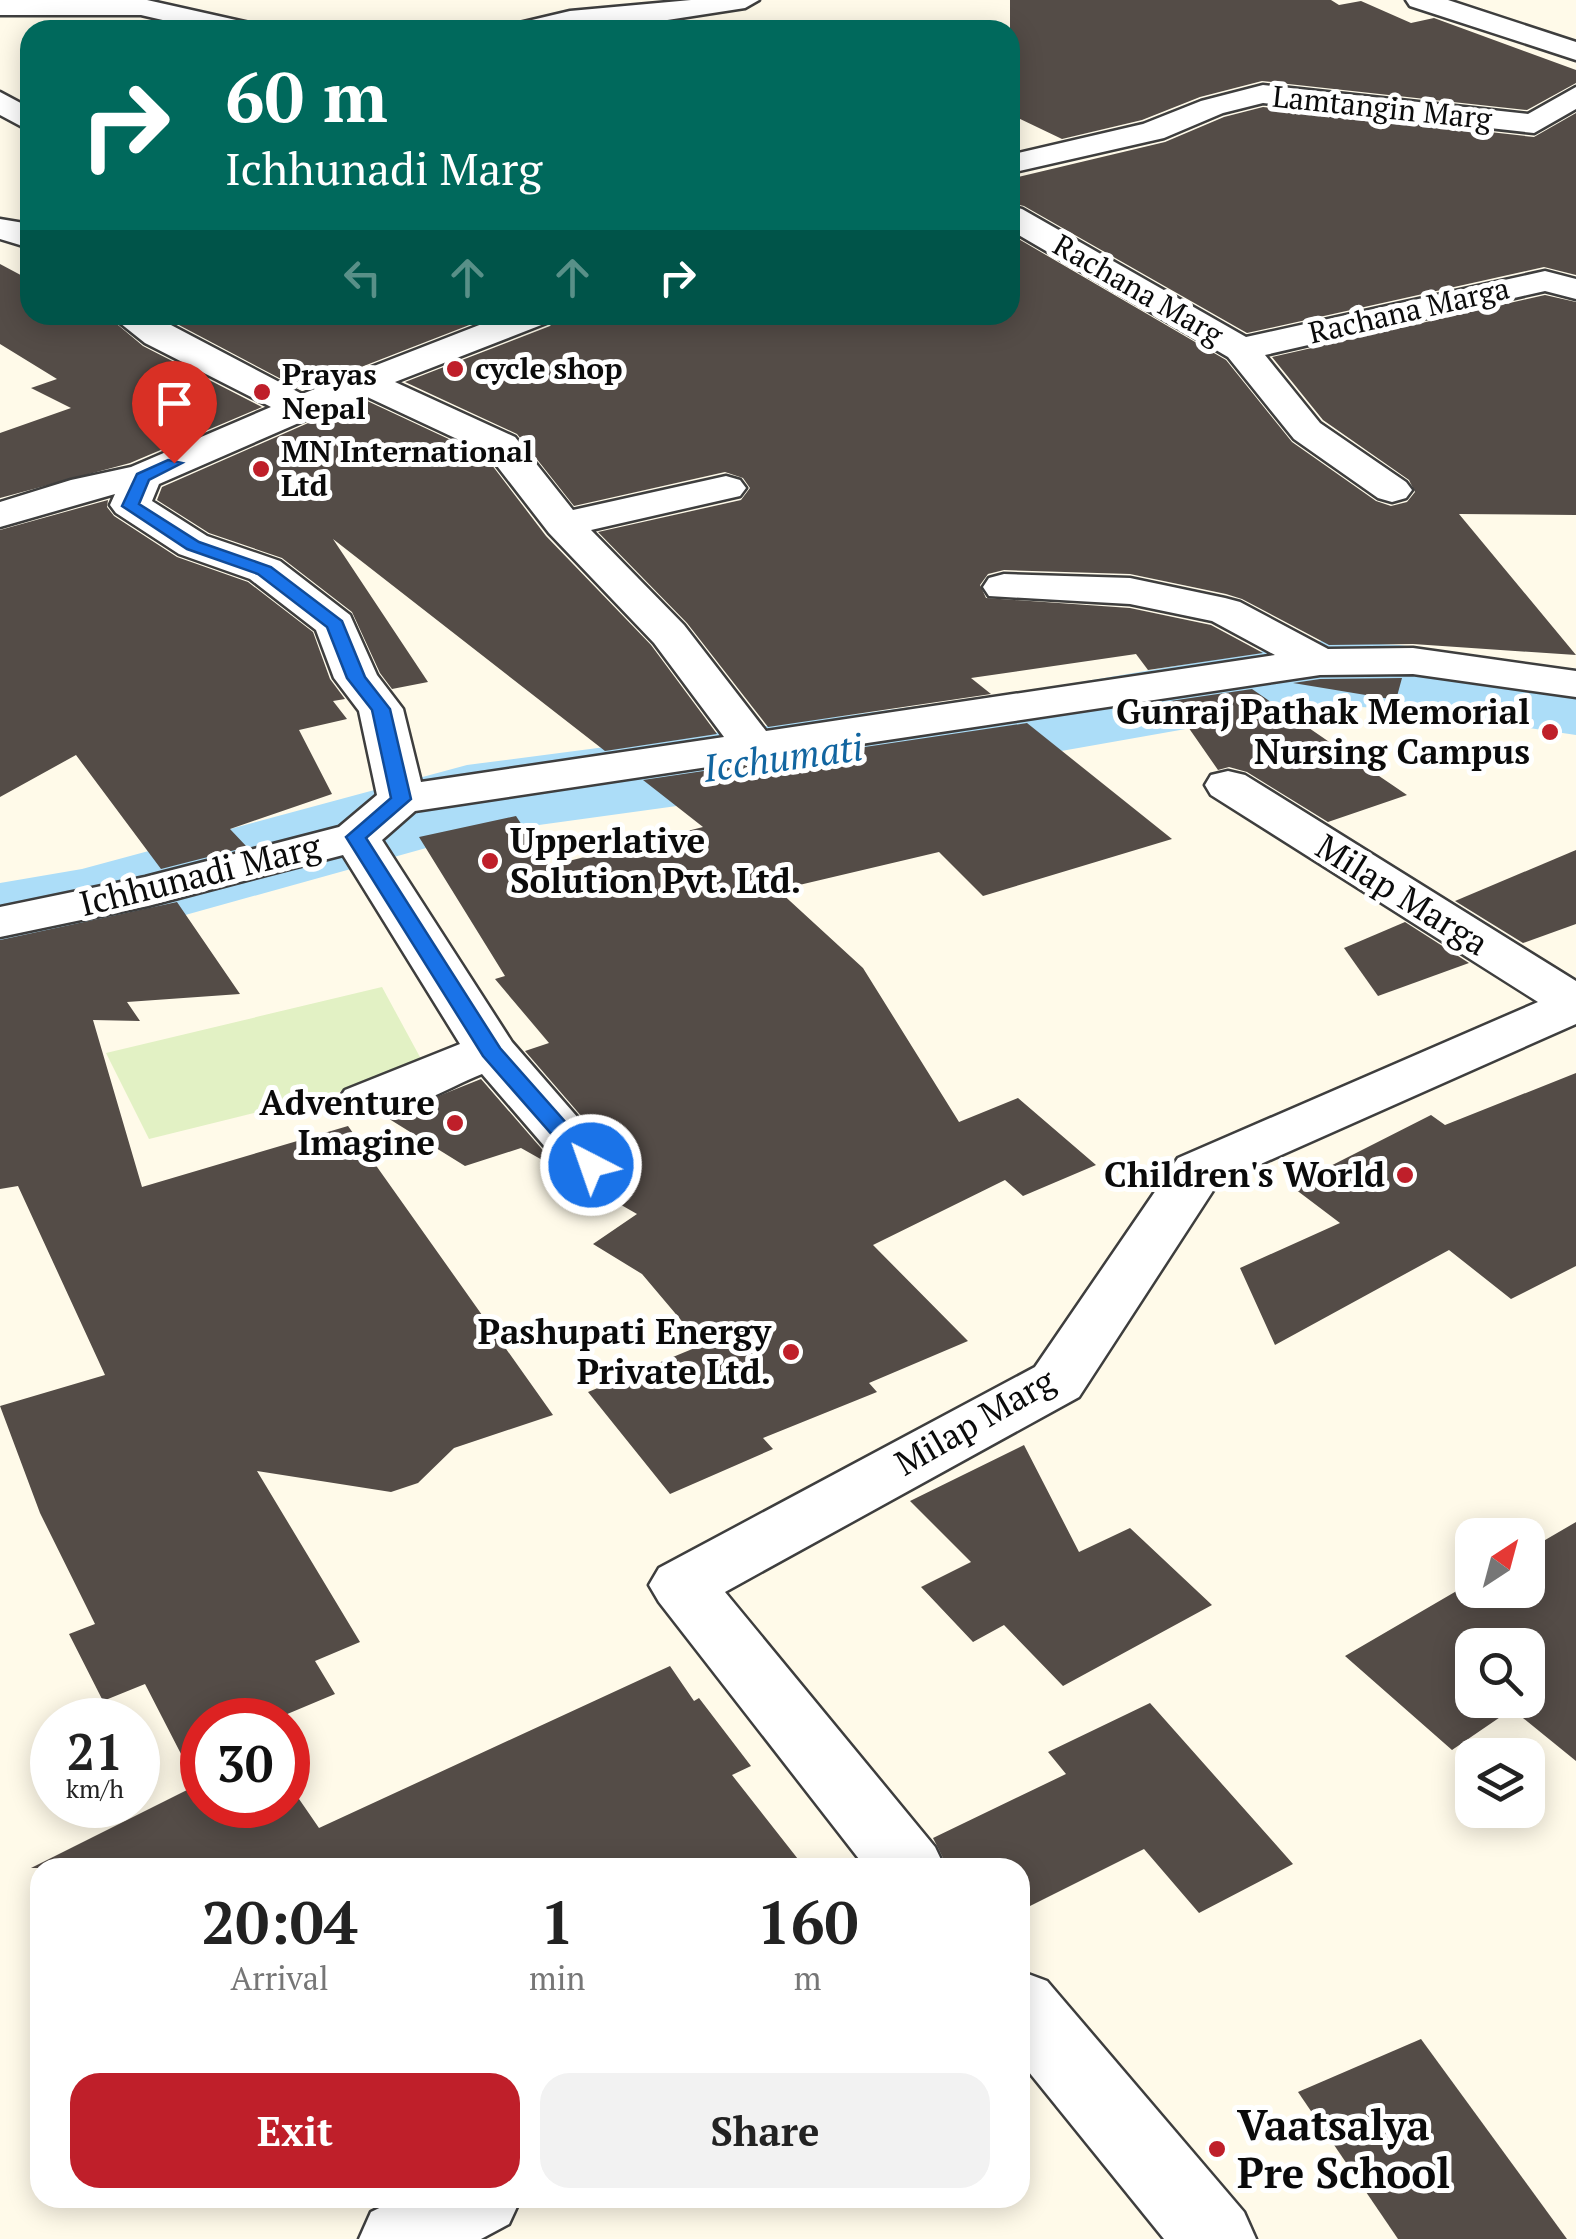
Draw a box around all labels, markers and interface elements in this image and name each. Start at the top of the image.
text: 60 m [225,49,388,142]
icon: right [60,60,190,190]
street label: Lamtangin Marg [1271,76,1495,139]
text: Ichhunadi Marg [225,138,542,198]
street label: Rachana Marg [1046,224,1232,354]
icon: left [335,250,390,305]
icon: ahead [440,250,495,305]
icon: ahead [545,250,600,305]
icon: right [650,250,705,305]
street label: Rachana Marga [1304,267,1513,353]
place label: cycle shop [475,348,622,388]
place label: Prayas Nepal [282,354,377,428]
marker: cycle shop [444,358,466,380]
pin [132,361,217,464]
icon: arrive [147,376,202,431]
marker: Prayas Nepal [251,381,273,403]
place label: MN International Ltd [281,431,533,505]
marker: MN International Ltd [250,458,272,480]
place label: Gunraj Pathak Memorial Nursing Campus [1116,688,1530,774]
water label: Icchumati [699,721,866,793]
marker: Gunraj Pathak Memorial Nursing Campus [1539,721,1561,743]
place label: Upperlative Solution Pvt. Ltd. [510,817,801,903]
street label: Ichhunadi Marg [75,822,326,926]
street label: Milap Marga [1308,823,1497,965]
marker: Upperlative Solution Pvt. Ltd. [479,850,501,872]
place label: Adventure Imagine [259,1079,435,1165]
marker: Adventure Imagine [444,1112,466,1134]
position arrow [539,1113,643,1217]
place label: Children's World [1104,1151,1385,1197]
marker: Children's World [1394,1164,1416,1186]
place label: Pashupati Energy Private Ltd. [478,1308,772,1394]
marker: Pashupati Energy Private Ltd. [780,1341,802,1363]
street label: Milap Marg [886,1357,1063,1485]
north arrow [1455,1518,1545,1608]
map controls [1455,1518,1545,1828]
button: search [1455,1628,1545,1718]
speed limit sign: 30 [180,1698,310,1828]
text: 21 [67,1718,123,1784]
button: layers [1455,1738,1545,1828]
text: km/h [66,1772,124,1805]
text: 20:04 [201,1882,358,1961]
text: 1 [540,1882,574,1961]
text: 160 [757,1882,859,1961]
text: Arrival [231,1957,329,1999]
text: min [529,1957,585,1999]
text: m [794,1957,821,1999]
button: Exit [70,2073,520,2188]
button: Share [540,2073,990,2188]
place label: Vaatsalya Pre School [1237,2096,1450,2200]
marker: Vaatsalya Pre School [1206,2138,1228,2160]

